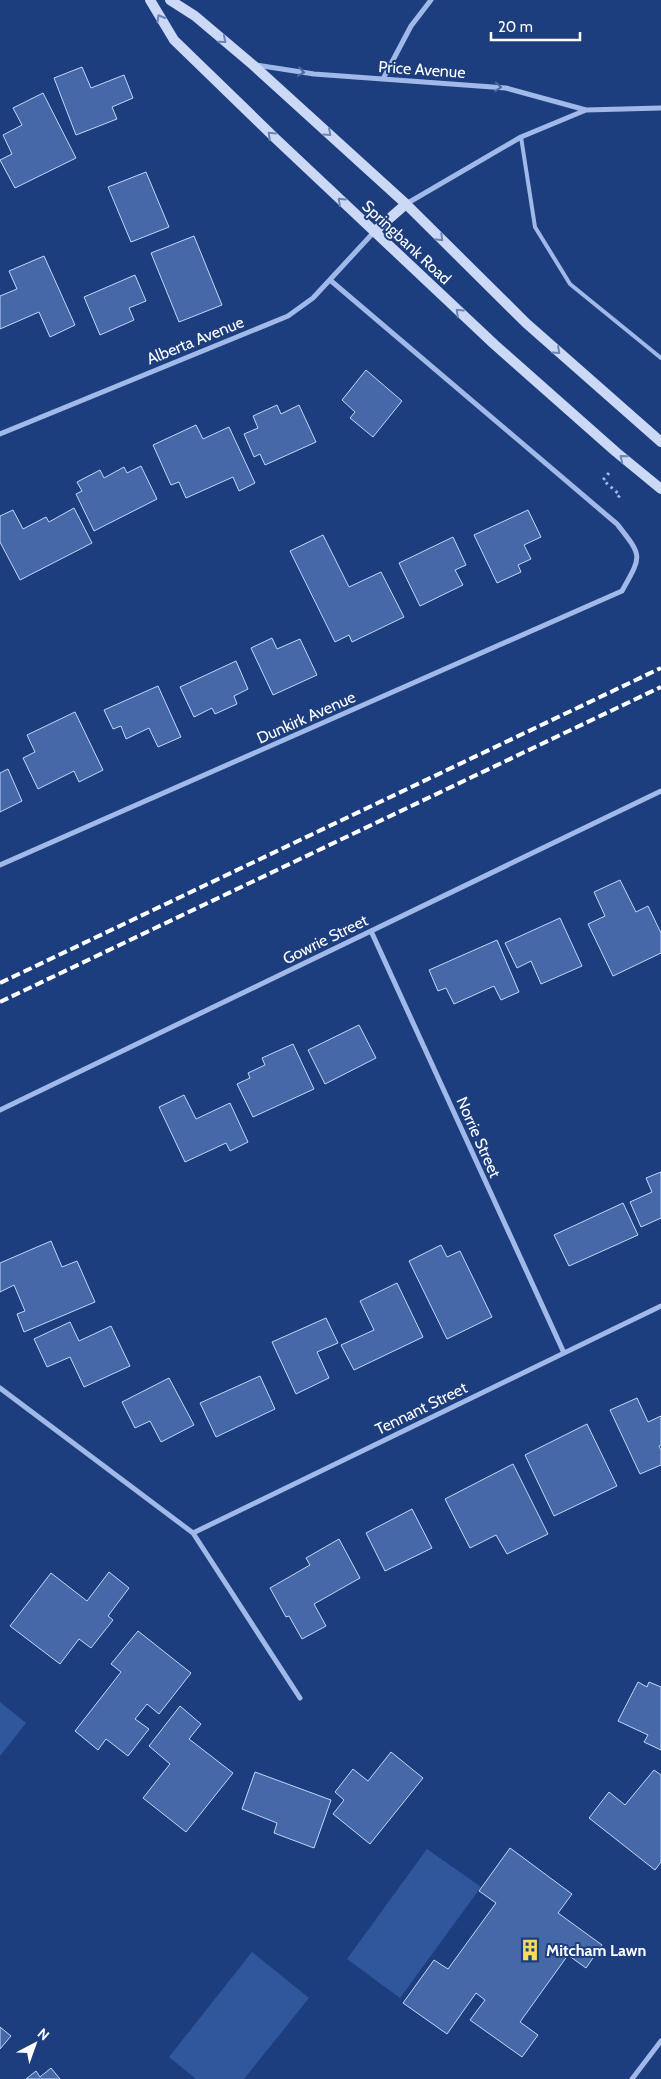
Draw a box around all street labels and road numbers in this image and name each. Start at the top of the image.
street label: Price Avenue [378,57,466,82]
street label: Springbank Road [358,196,455,288]
street label: Alberta Avenue [144,312,247,369]
street label: Dunkirk Avenue [254,687,358,748]
street label: Gowrie Street [280,910,371,968]
street label: Norrie Street [452,1094,505,1181]
street label: Tennant Street [372,1378,471,1439]

